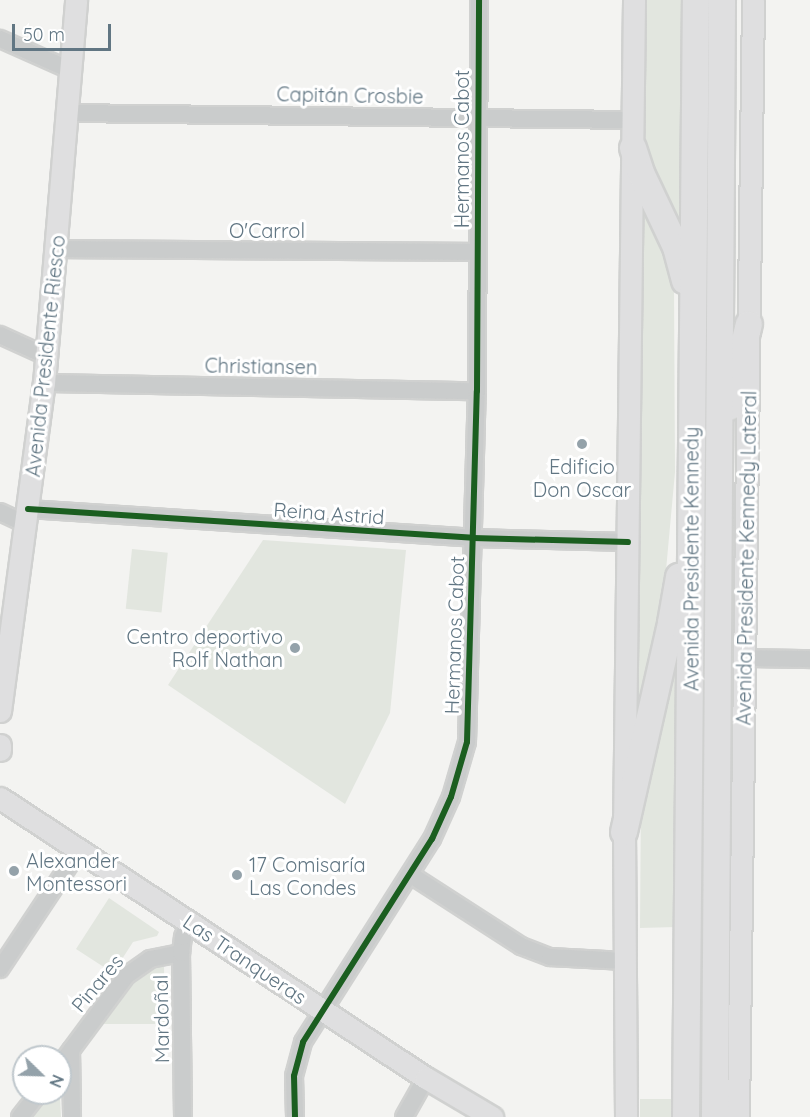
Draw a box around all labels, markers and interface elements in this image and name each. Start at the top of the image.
scale bar [15,12,114,50]
text: 50 m [23,23,65,46]
street label: Hermanos Cabot [449,70,473,228]
street label: Capitán Crosbie [276,82,424,108]
street label: O'Carrol [229,218,305,242]
street label: Avenida Presidente Riesco [20,234,70,478]
street label: Christiansen [204,353,318,379]
street label: Avenida Presidente Kennedy Lateral [731,390,761,726]
street label: Avenida Presidente Kennedy [679,427,703,691]
marker: Edificio Don Oscar [575,437,589,451]
place label: Edificio Don Oscar [533,454,631,501]
street label: Reina Astrid [273,497,385,529]
street label: Hermanos Cabot [439,555,469,715]
place label: Centro deportivo Rolf Nathan [127,624,283,671]
marker: Centro deportivo Rolf Nathan [288,641,302,655]
place label: Alexander Montessori [26,848,127,895]
place label: 17 Comisaría Las Condes [249,852,366,899]
marker: Alexander Montessori [7,864,21,878]
marker: 17 Comisaría Las Condes [230,868,244,882]
street label: Las Tranqueras [179,909,311,1009]
street label: Pinares [66,949,128,1017]
street label: Mardoñal [148,975,174,1063]
north arrow [12,1045,72,1105]
text: N [45,1072,68,1091]

